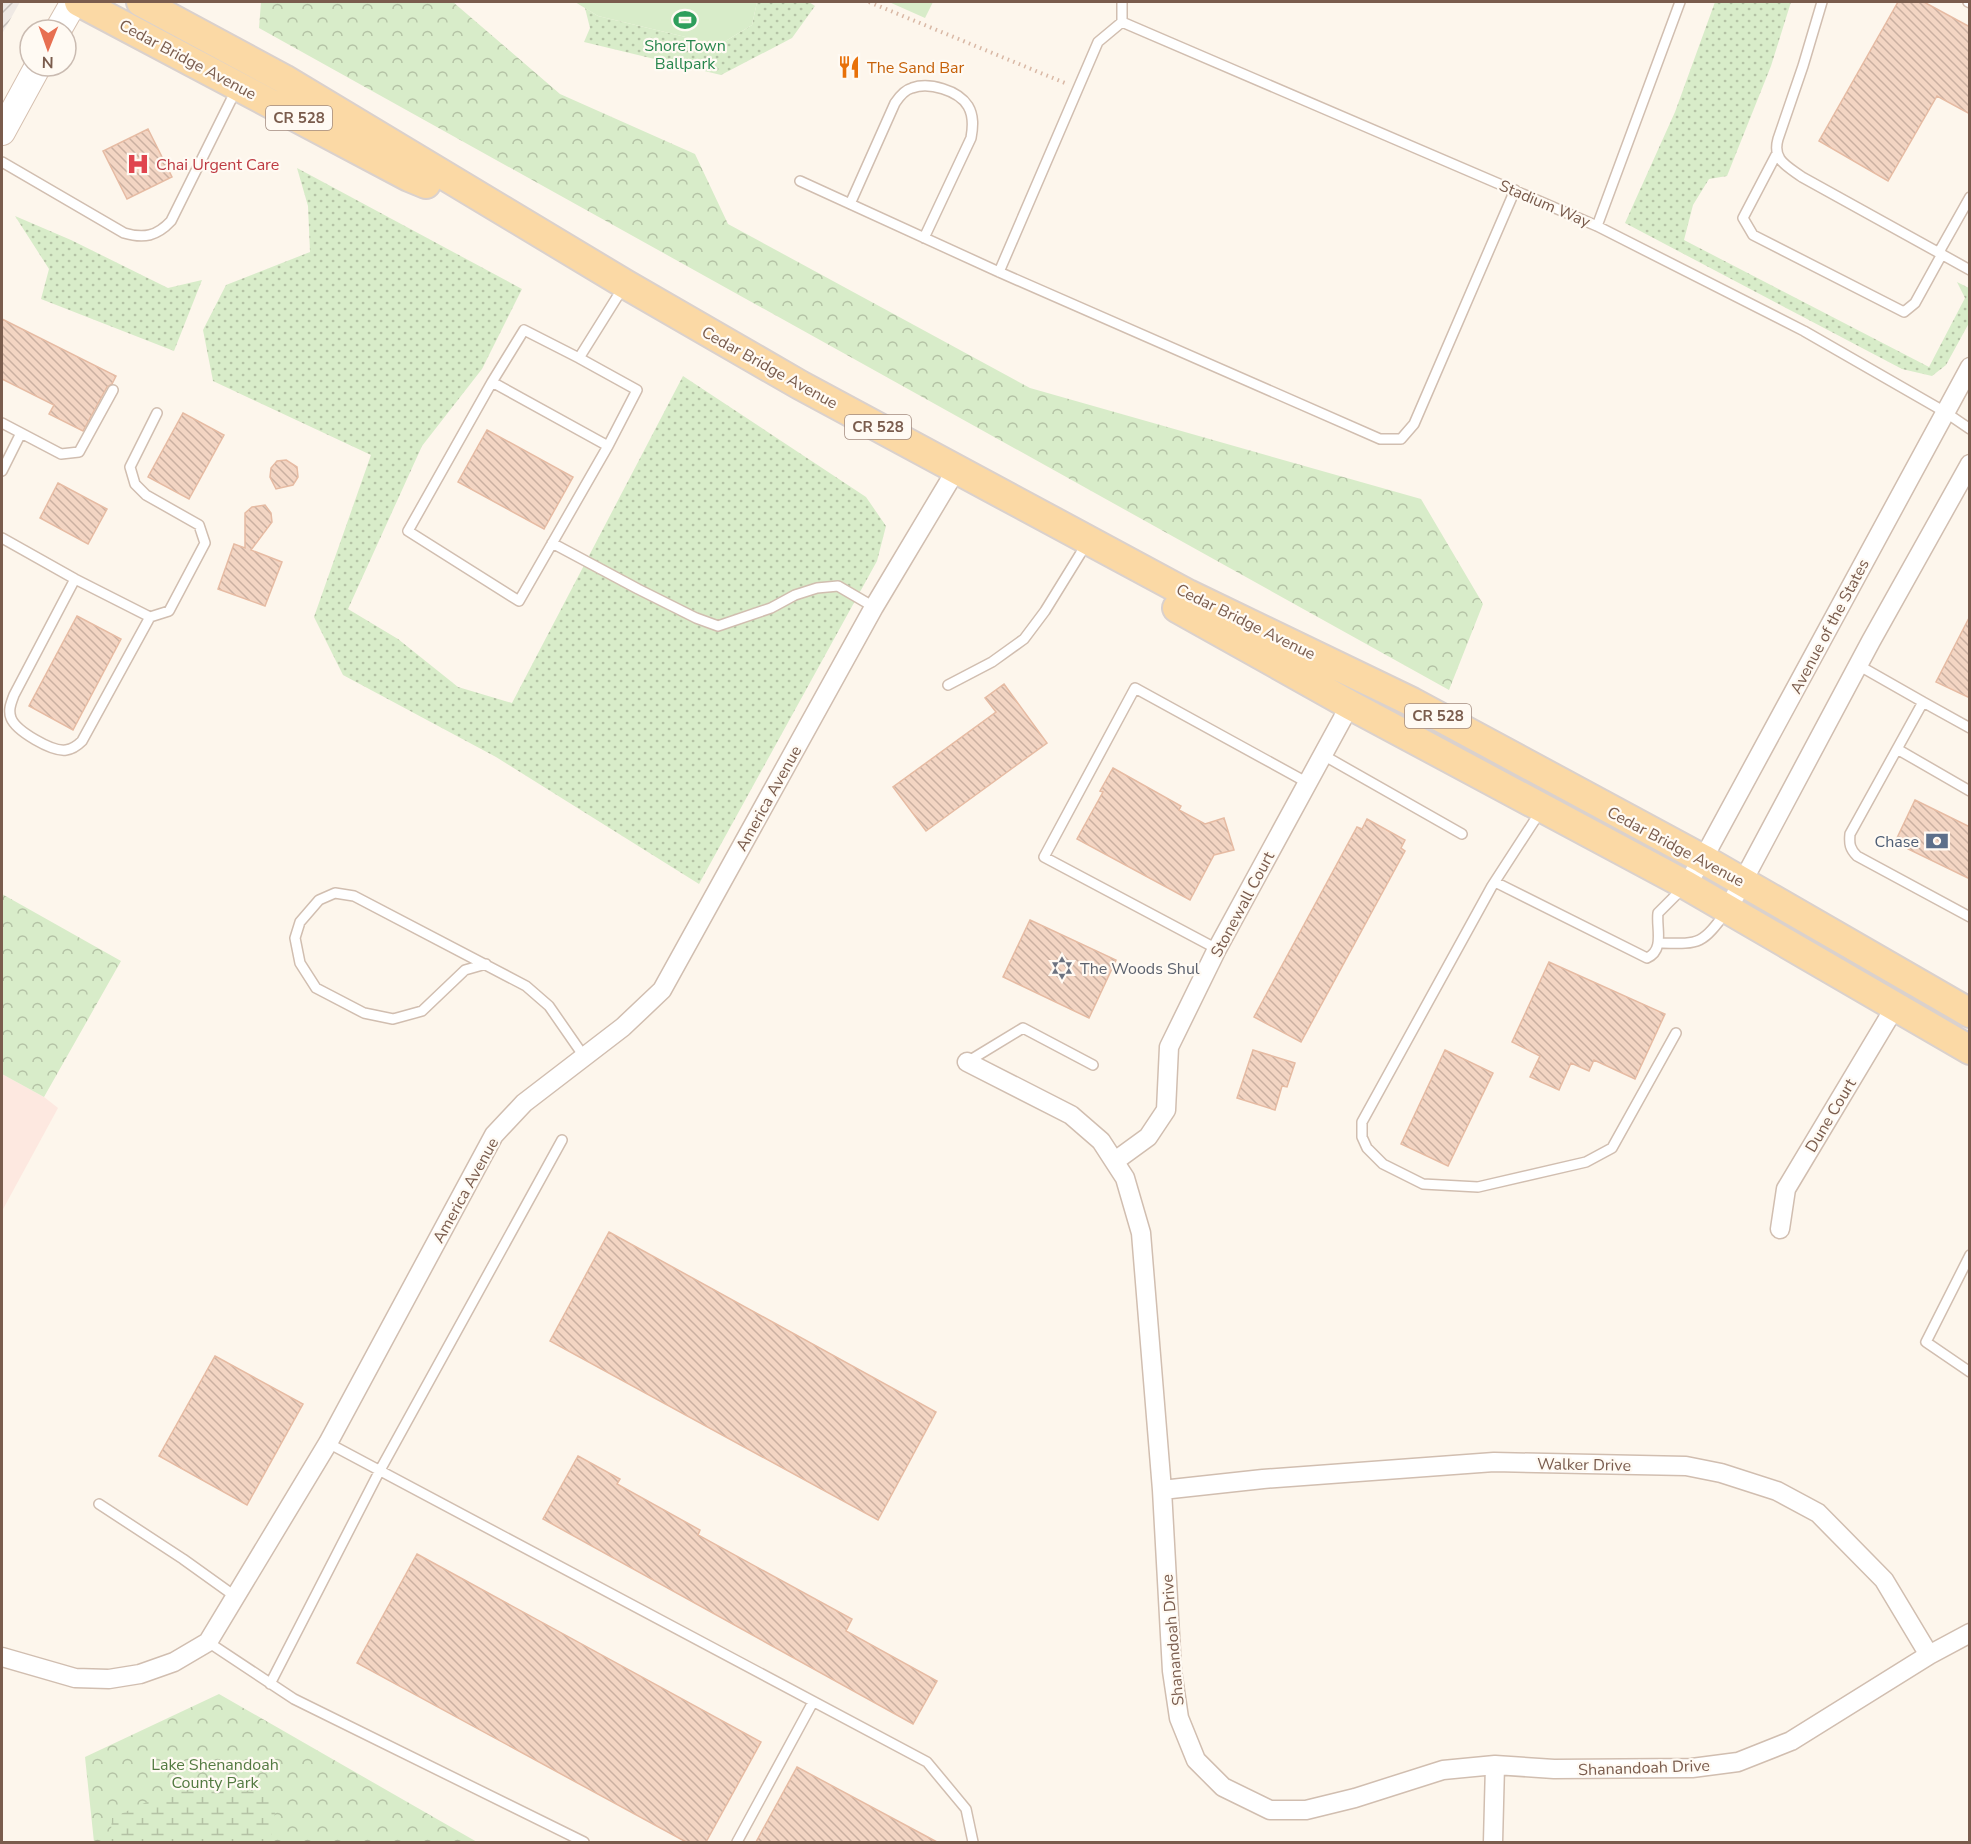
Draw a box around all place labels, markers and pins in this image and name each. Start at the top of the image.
sports icon: ShoreTown Ballpark [672,7,698,33]
place label: ShoreTown Ballpark [644,35,726,75]
restaurant icon: The Sand Bar [836,54,862,80]
place label: The Sand Bar [867,57,964,79]
hospital icon: Chai Urgent Care [125,151,151,177]
place label: Chai Urgent Care [156,154,279,176]
bank icon: Chase [1924,828,1950,854]
place label: Chase [1874,831,1919,853]
synagogue icon: The Woods Shul [1049,955,1075,981]
place label: The Woods Shul [1080,958,1200,980]

